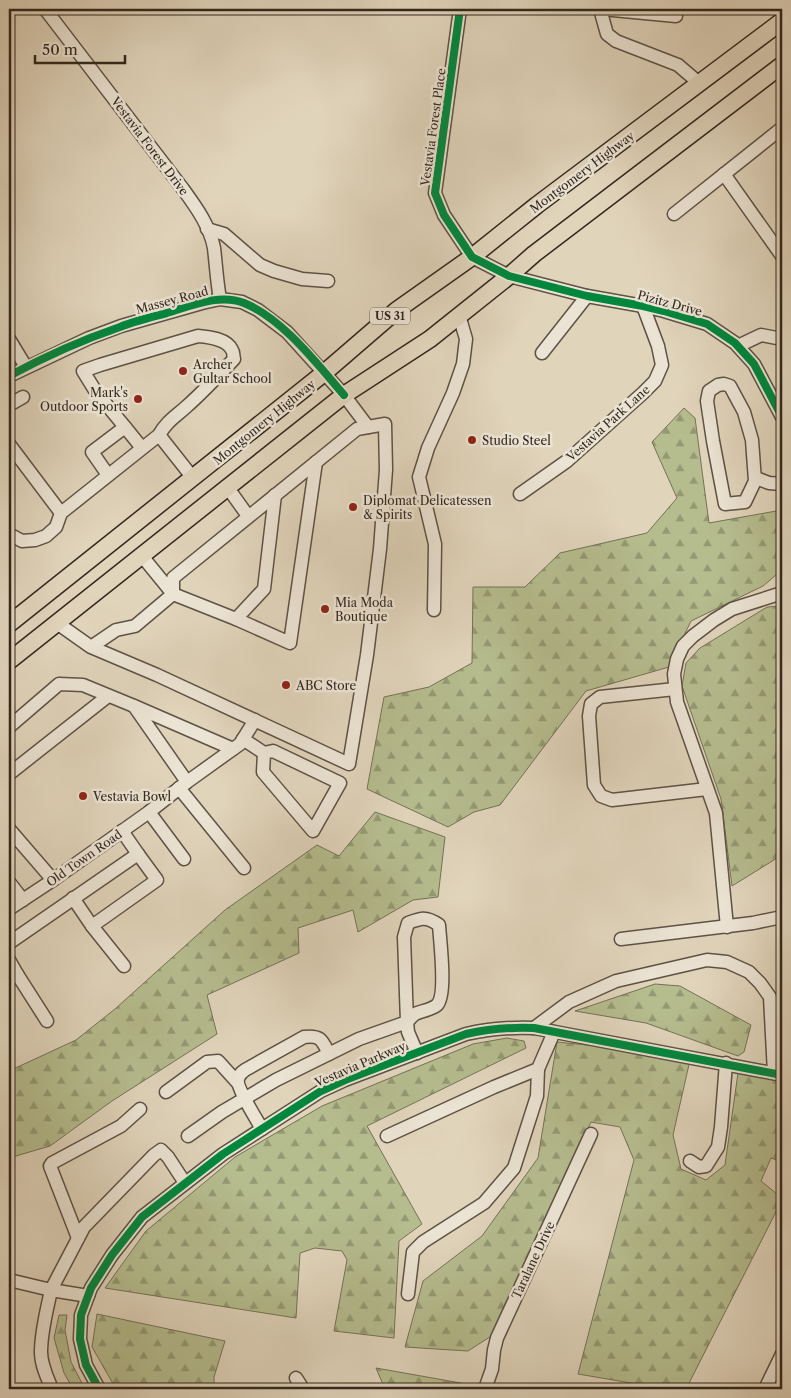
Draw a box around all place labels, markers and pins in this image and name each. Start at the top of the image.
place label: Archer Gultar School [192,357,272,386]
marker: Archer Gultar School [177,365,189,377]
place label: Mark's Outdoor Sports [40,385,128,414]
marker: Mark's Outdoor Sports [132,393,144,405]
place label: Studio Steel [482,433,551,448]
marker: Studio Steel [466,434,478,446]
place label: Diplomat Delicatessen & Spirits [363,493,492,522]
marker: Diplomat Delicatessen & Spirits [347,501,359,513]
place label: Mia Moda Boutique [335,595,394,624]
marker: Mia Moda Boutique [319,603,331,615]
place label: ABC Store [295,678,356,693]
marker: ABC Store [280,679,292,691]
place label: Vestavia Bowl [92,789,172,804]
marker: Vestavia Bowl [77,790,89,802]

